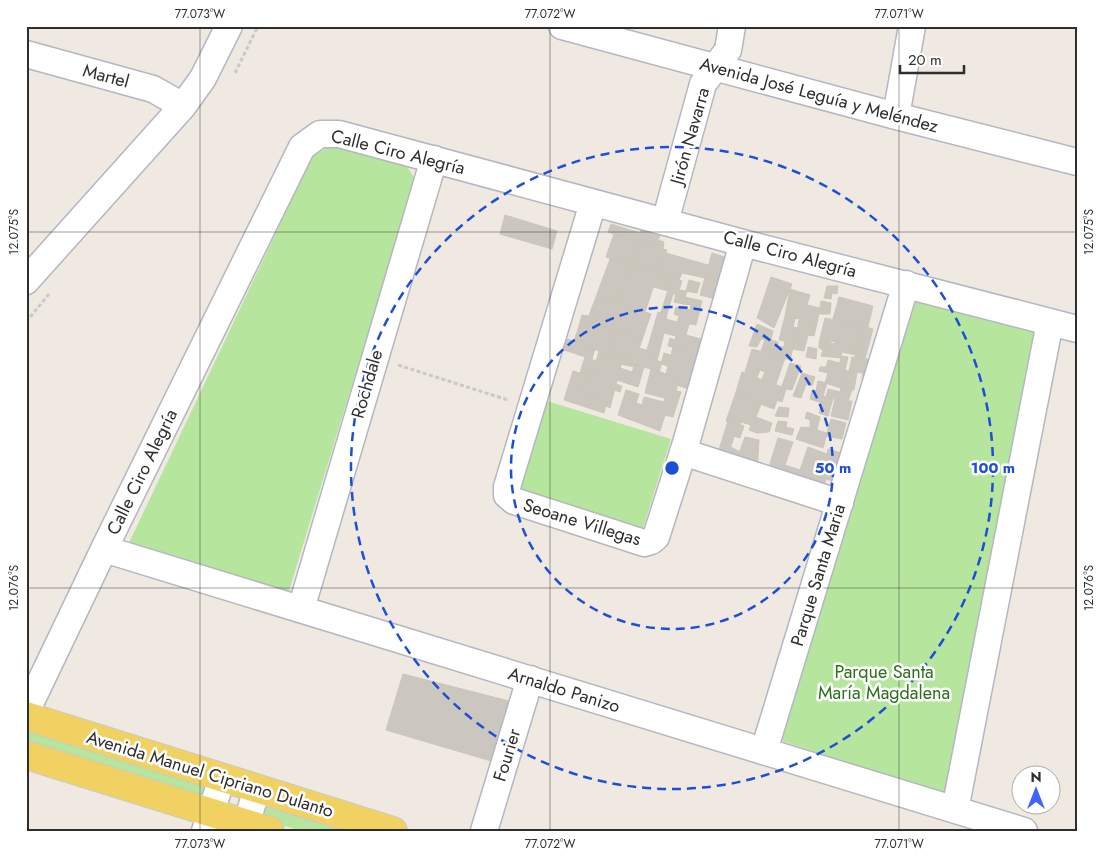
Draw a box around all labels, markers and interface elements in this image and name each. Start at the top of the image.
text: 77.073°W [175,5,225,23]
text: 77.072°W [525,5,575,23]
text: 77.071°W [874,5,924,23]
scale bar [900,42,964,74]
text: 20 m [908,49,942,71]
street label: Avenida José Leguía y Meléndez [697,51,942,140]
street label: Martel [80,57,132,95]
street label: Jirón Navarra [663,85,716,189]
street label: Calle Ciro Alegría [328,123,468,181]
text: 12.075°S [5,209,23,255]
text: 12.075°S [1080,209,1098,255]
street label: Calle Ciro Alegría [720,224,860,284]
street label: Rochdale [345,347,389,421]
street label: Calle Ciro Alegría [100,405,184,539]
text: 50 m [815,457,851,479]
text: 100 m [971,457,1015,479]
centre of rings [663,459,681,477]
street label: Seoane Villegas [520,492,644,552]
street label: Parque Santa Maria [784,501,852,649]
text: 12.076°S [5,565,23,611]
text: 12.076°S [1080,565,1098,611]
park label: Parque Santa María Magdalena [818,659,950,706]
street label: Arnaldo Panizo [505,661,623,719]
street label: Avenida Manuel Cipriano Dulanto [83,724,337,824]
street label: Fourier [487,725,528,785]
north arrow [1010,764,1060,814]
text: N [1030,767,1042,787]
text: 77.073°W [175,835,225,853]
text: 77.072°W [525,835,575,853]
text: 77.071°W [874,835,924,853]

